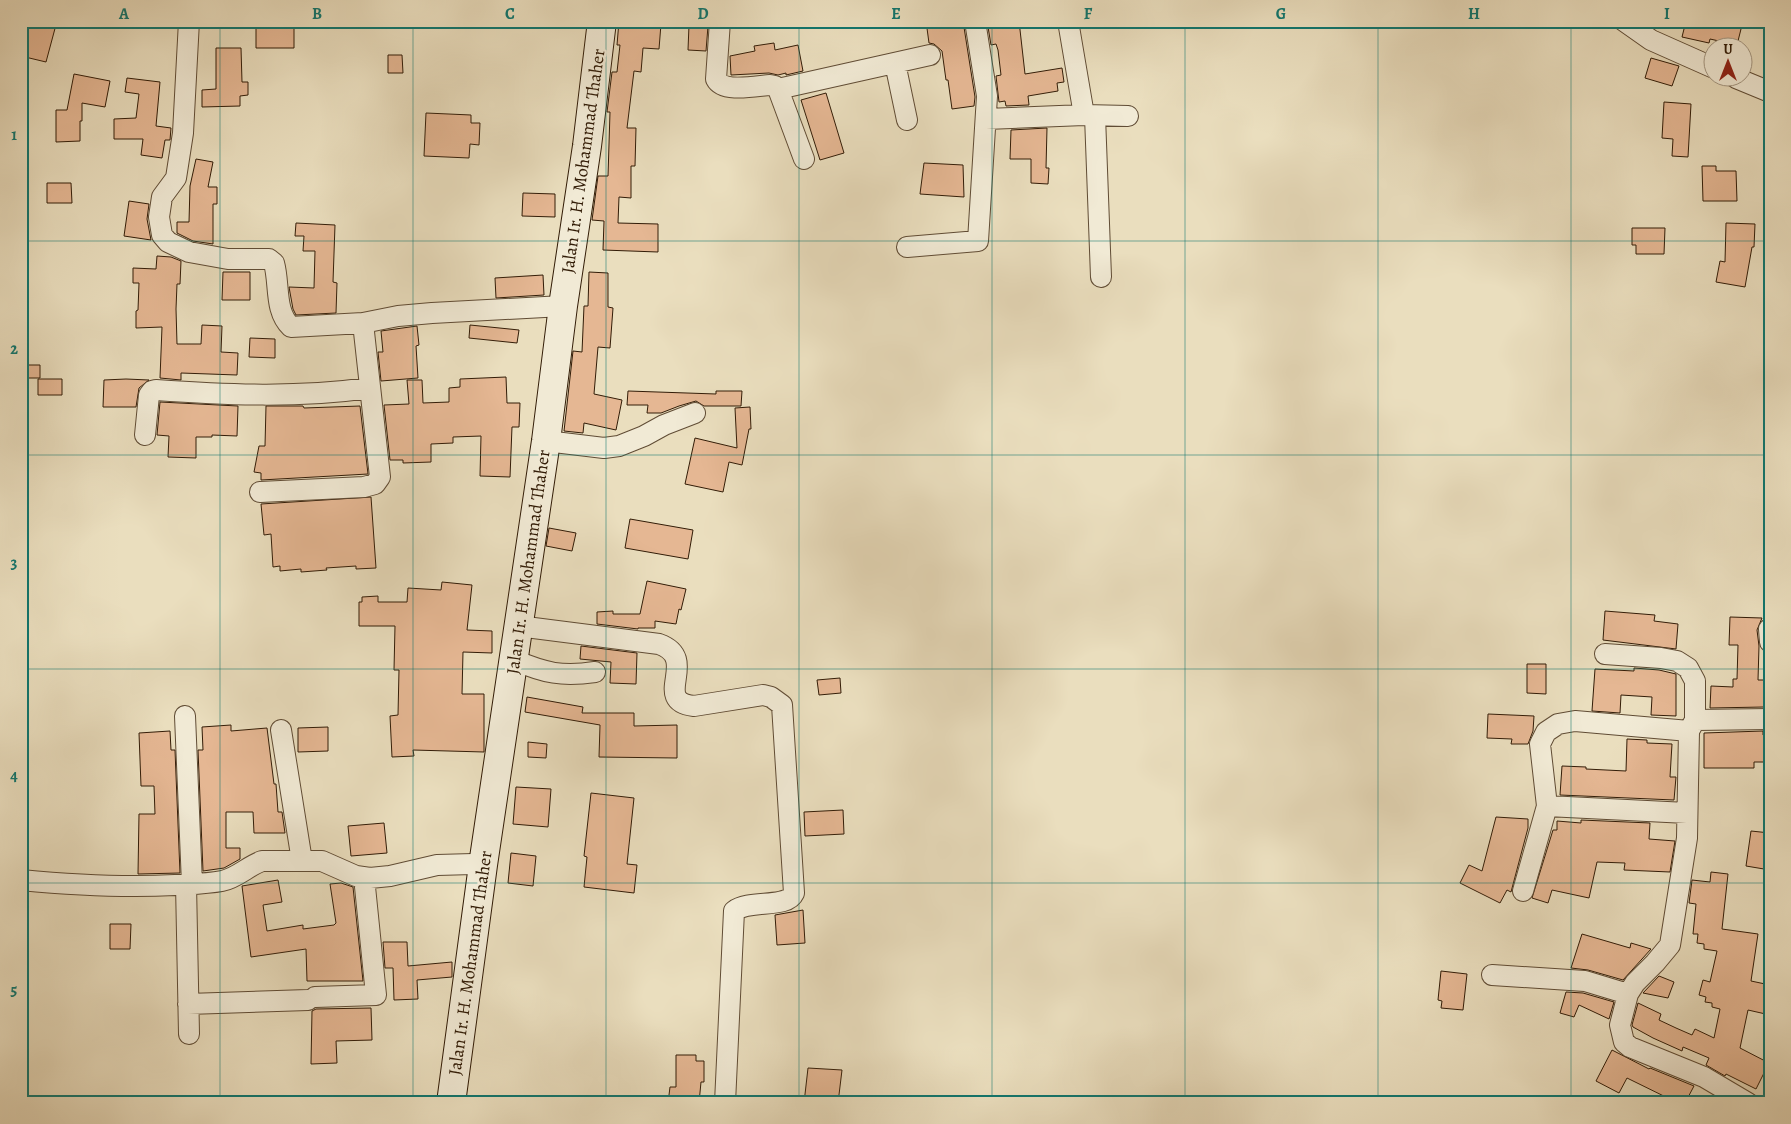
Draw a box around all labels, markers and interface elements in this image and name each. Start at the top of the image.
text: A [118,3,130,25]
text: B [312,3,322,25]
text: C [505,3,515,25]
text: D [697,3,709,25]
text: E [891,3,901,25]
text: F [1084,3,1093,25]
text: G [1276,3,1286,25]
text: H [1468,3,1480,25]
text: I [1664,3,1670,25]
north arrow [1704,38,1754,88]
text: U [1723,40,1733,59]
street label: Jalan Ir. H. Mohammad Thaher [555,47,611,275]
text: 1 [11,124,17,146]
text: 2 [10,338,18,360]
street label: Jalan Ir. H. Mohammad Thaher [500,448,556,676]
text: 3 [11,552,18,574]
text: 4 [10,765,18,787]
street label: Jalan Ir. H. Mohammad Thaher [442,849,498,1077]
text: 5 [11,979,18,1001]

